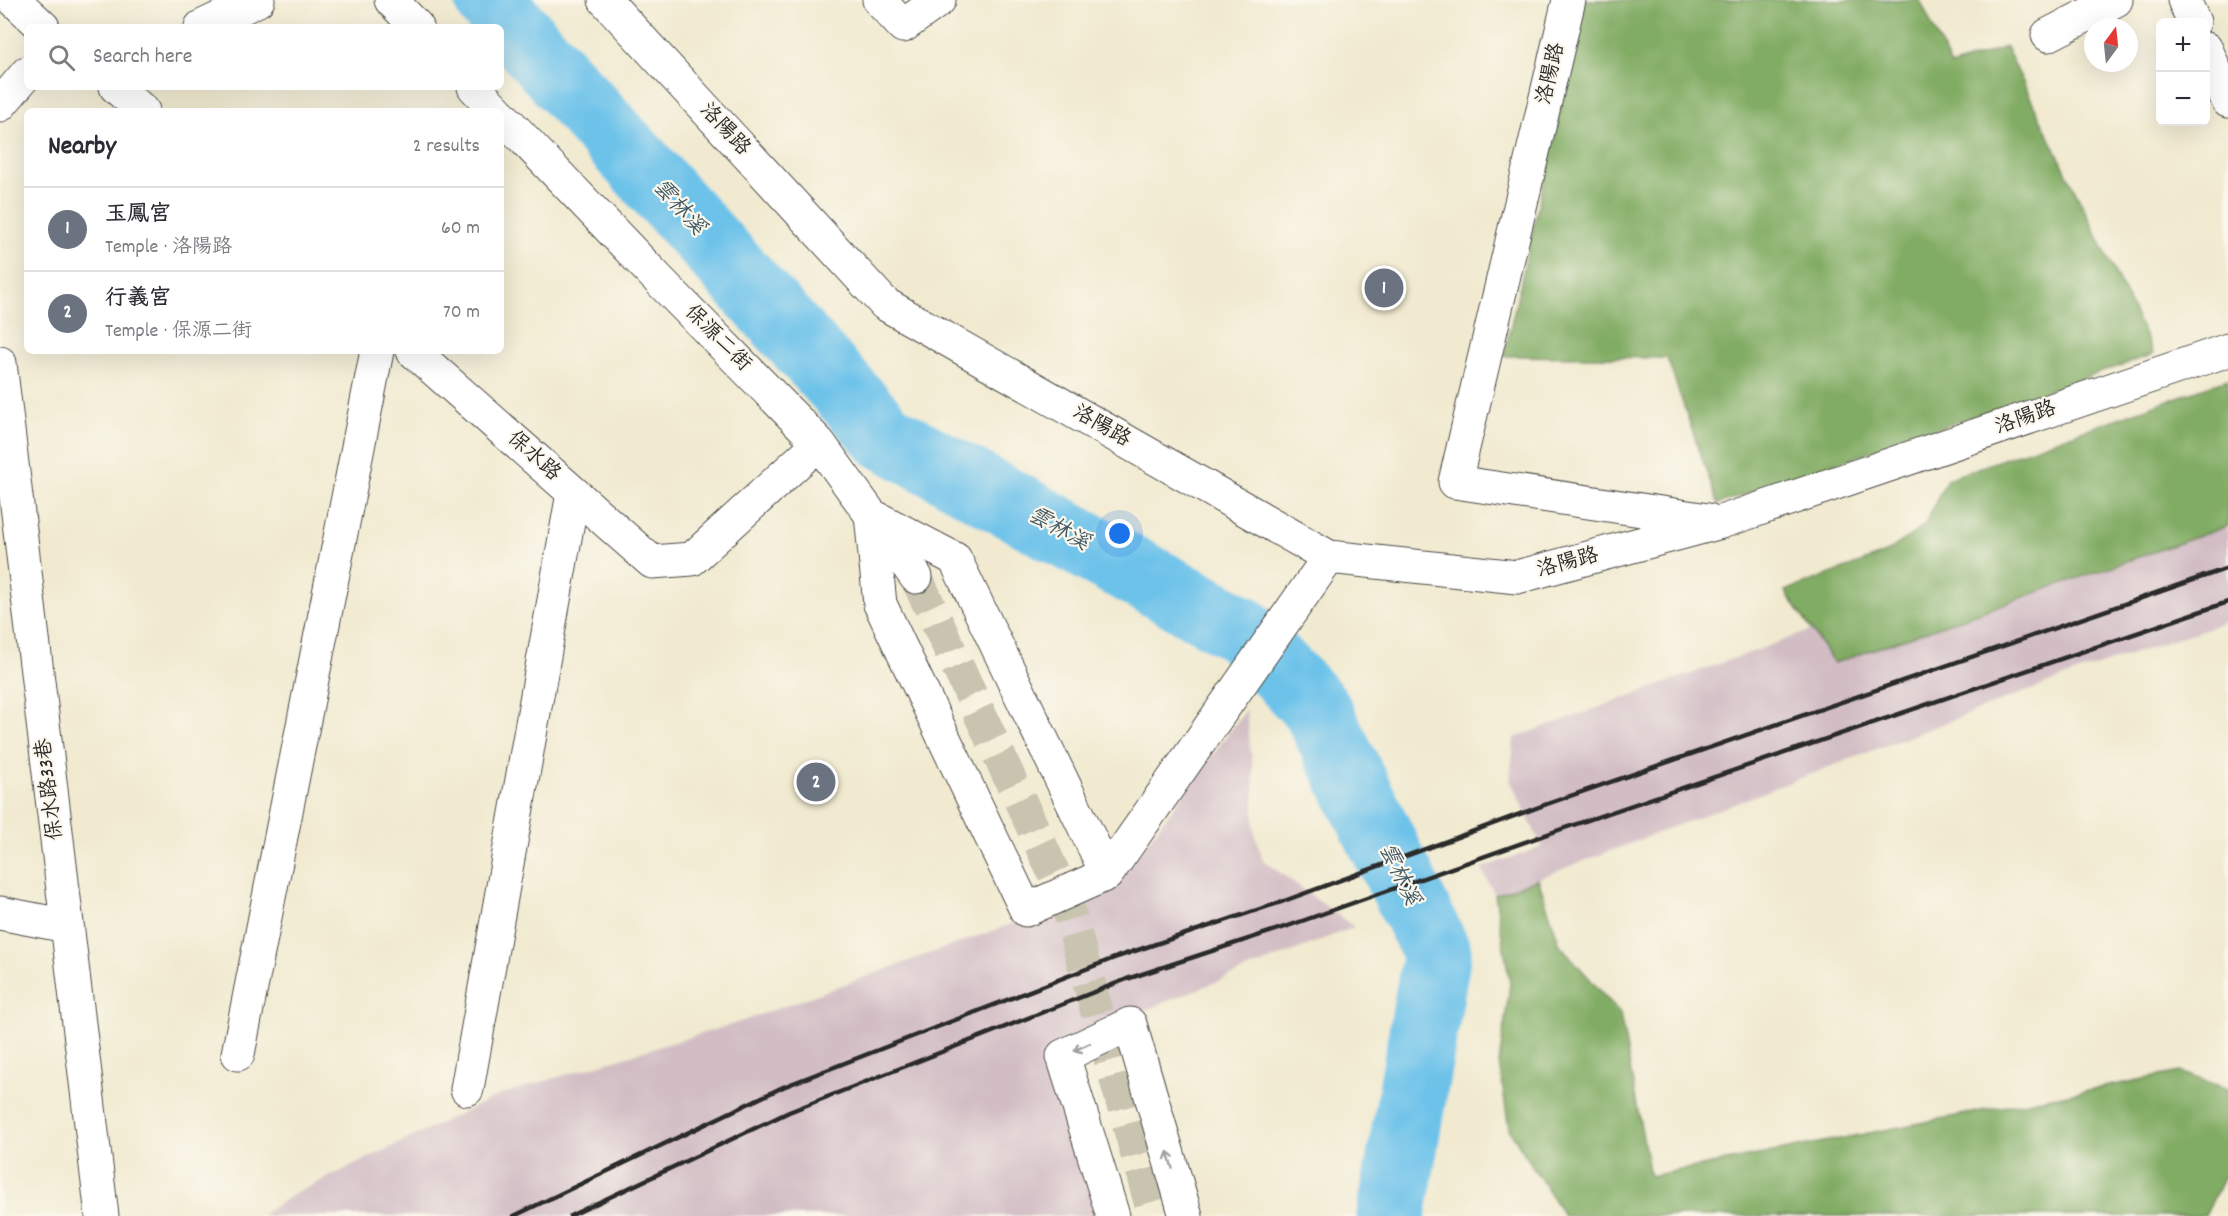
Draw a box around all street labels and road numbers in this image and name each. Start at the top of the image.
street label: 洛陽路 [1530,40,1574,108]
street label: 洛陽路 [692,97,756,163]
street label: 保源二街 [677,299,757,379]
street label: 洛陽路 [1991,395,2061,443]
street label: 洛陽路 [1066,398,1136,456]
street label: 保水路 [500,425,566,489]
street label: 洛陽路 [1534,541,1602,587]
street label: 保水路33巷 [30,736,72,842]

